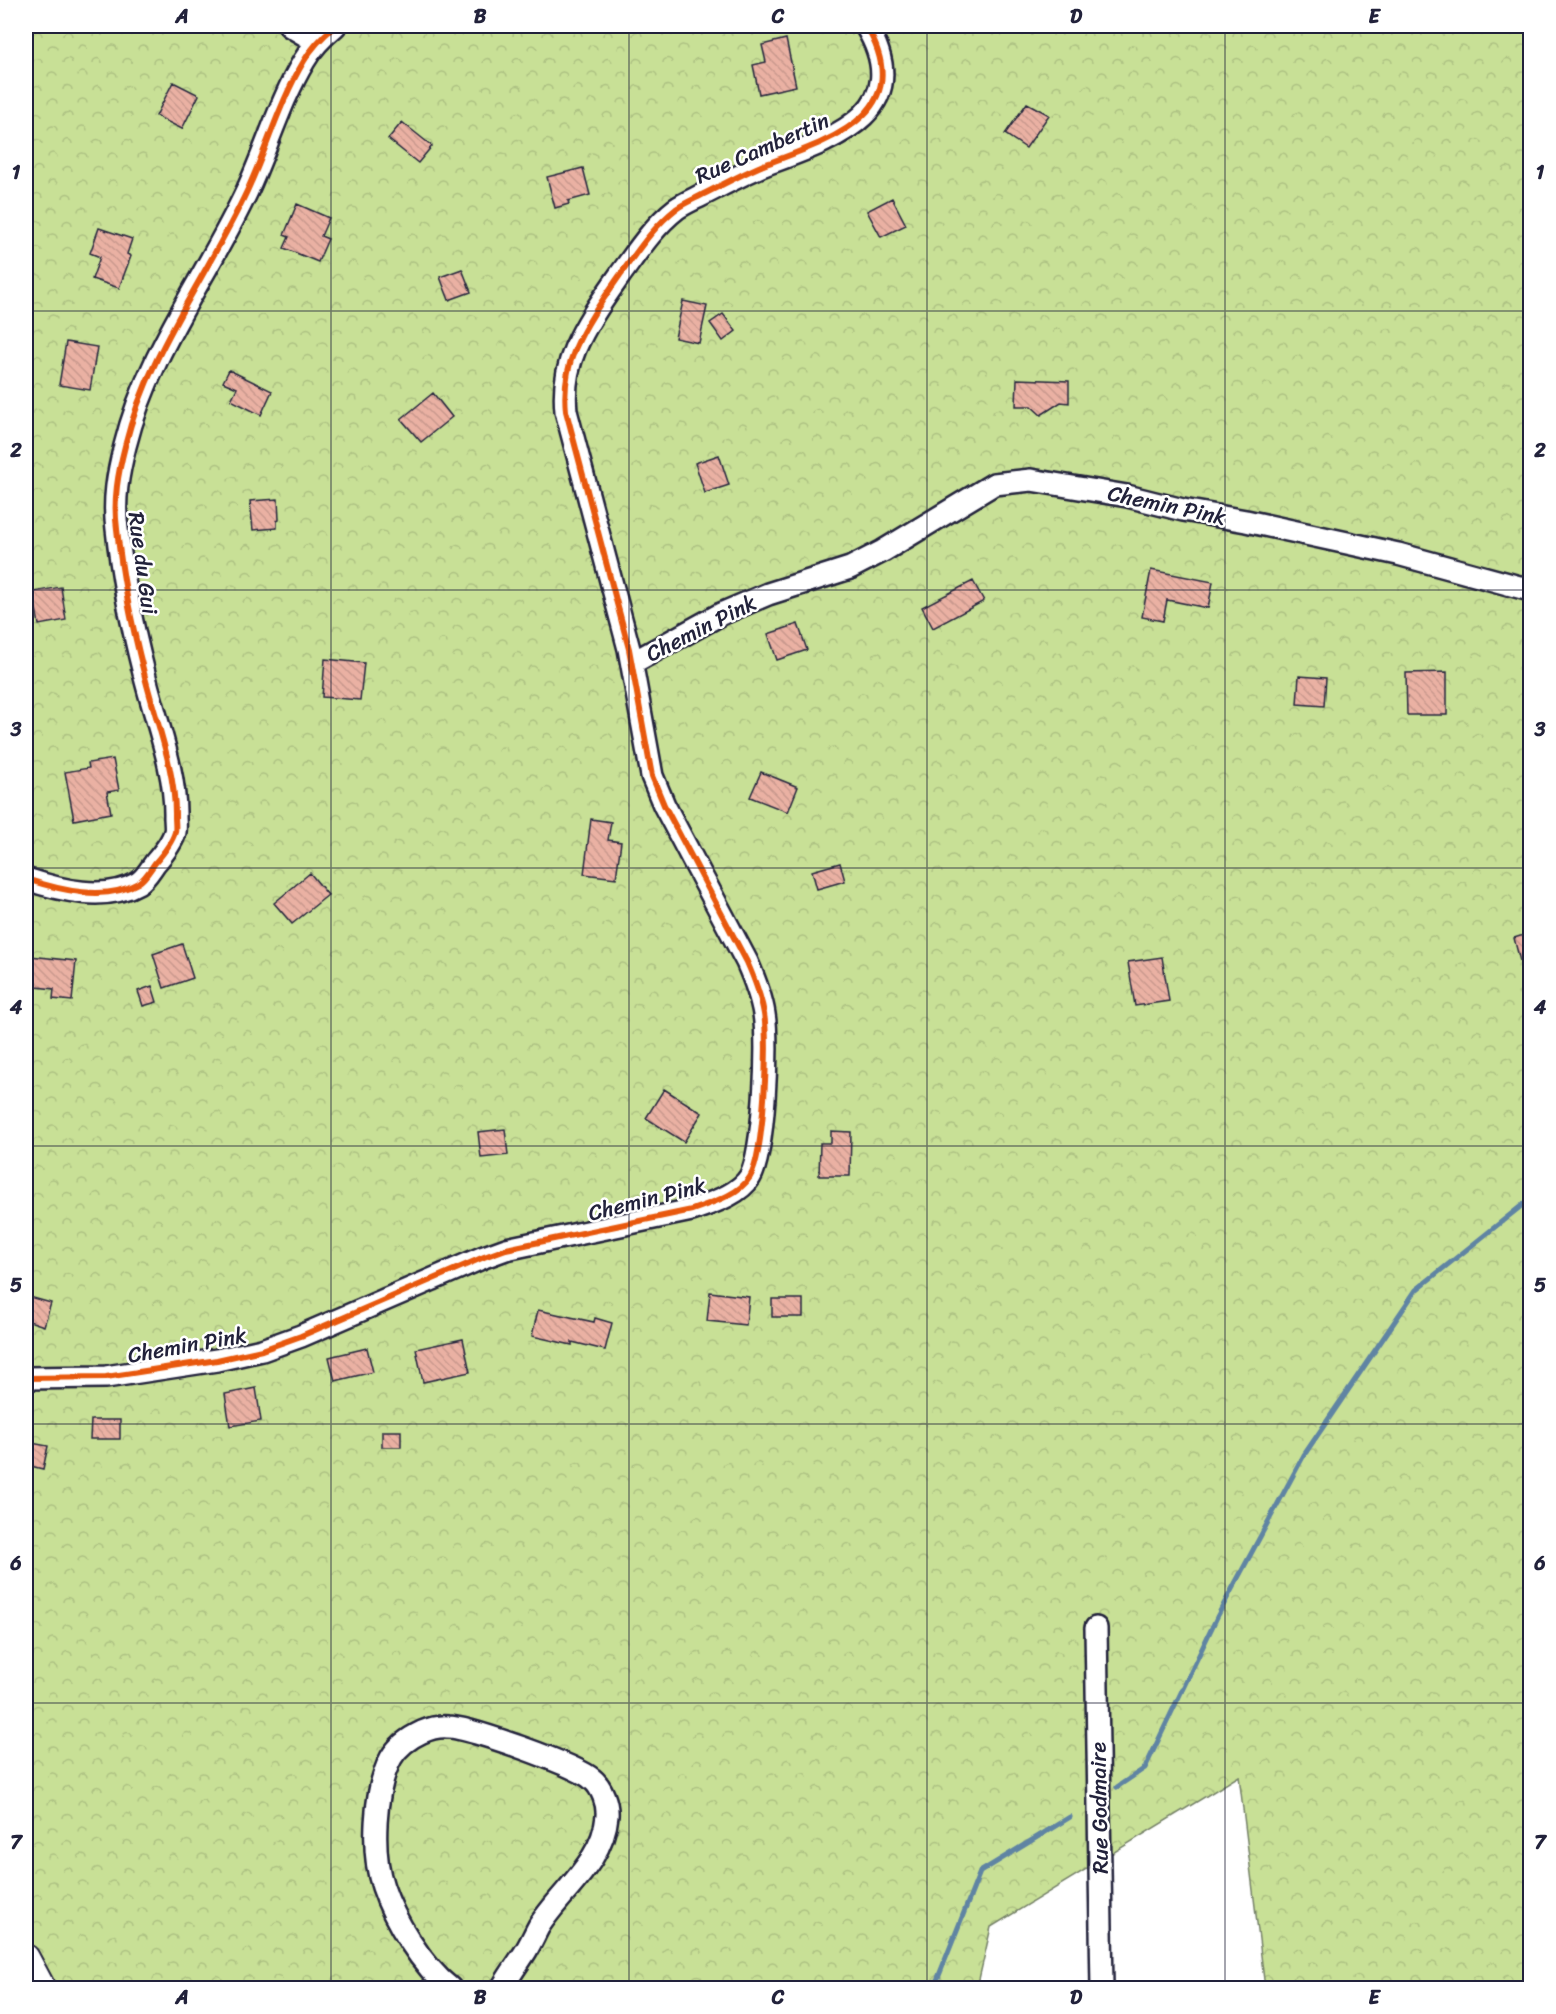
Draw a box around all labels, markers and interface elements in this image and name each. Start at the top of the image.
text: A [174,0,189,34]
text: B [474,0,487,34]
text: C [771,0,785,34]
text: D [1070,0,1083,34]
text: E [1368,0,1381,34]
street label: Rue Cambertin [689,101,836,195]
text: 1 [12,155,21,190]
text: 1 [1536,155,1545,190]
text: 2 [9,433,22,468]
text: 2 [1533,433,1546,468]
street label: Chemin Pink [1104,473,1230,537]
street label: Rue du Gui [117,509,170,618]
street label: Chemin Pink [639,583,764,673]
text: 3 [10,712,22,747]
text: 3 [1534,712,1546,747]
text: 4 [9,990,23,1025]
text: 4 [1533,990,1547,1025]
street label: Chemin Pink [584,1165,710,1232]
text: 5 [10,1268,22,1303]
text: 5 [1534,1268,1546,1303]
street label: Chemin Pink [124,1315,250,1375]
text: 6 [9,1546,22,1581]
text: 6 [1533,1546,1546,1581]
street label: Rue Godmaire [1078,1741,1120,1874]
text: 7 [10,1825,23,1860]
text: 7 [1534,1825,1547,1860]
text: A [174,1980,189,2014]
text: B [474,1980,487,2014]
text: C [771,1980,785,2014]
text: D [1070,1980,1083,2014]
text: E [1368,1980,1381,2014]

